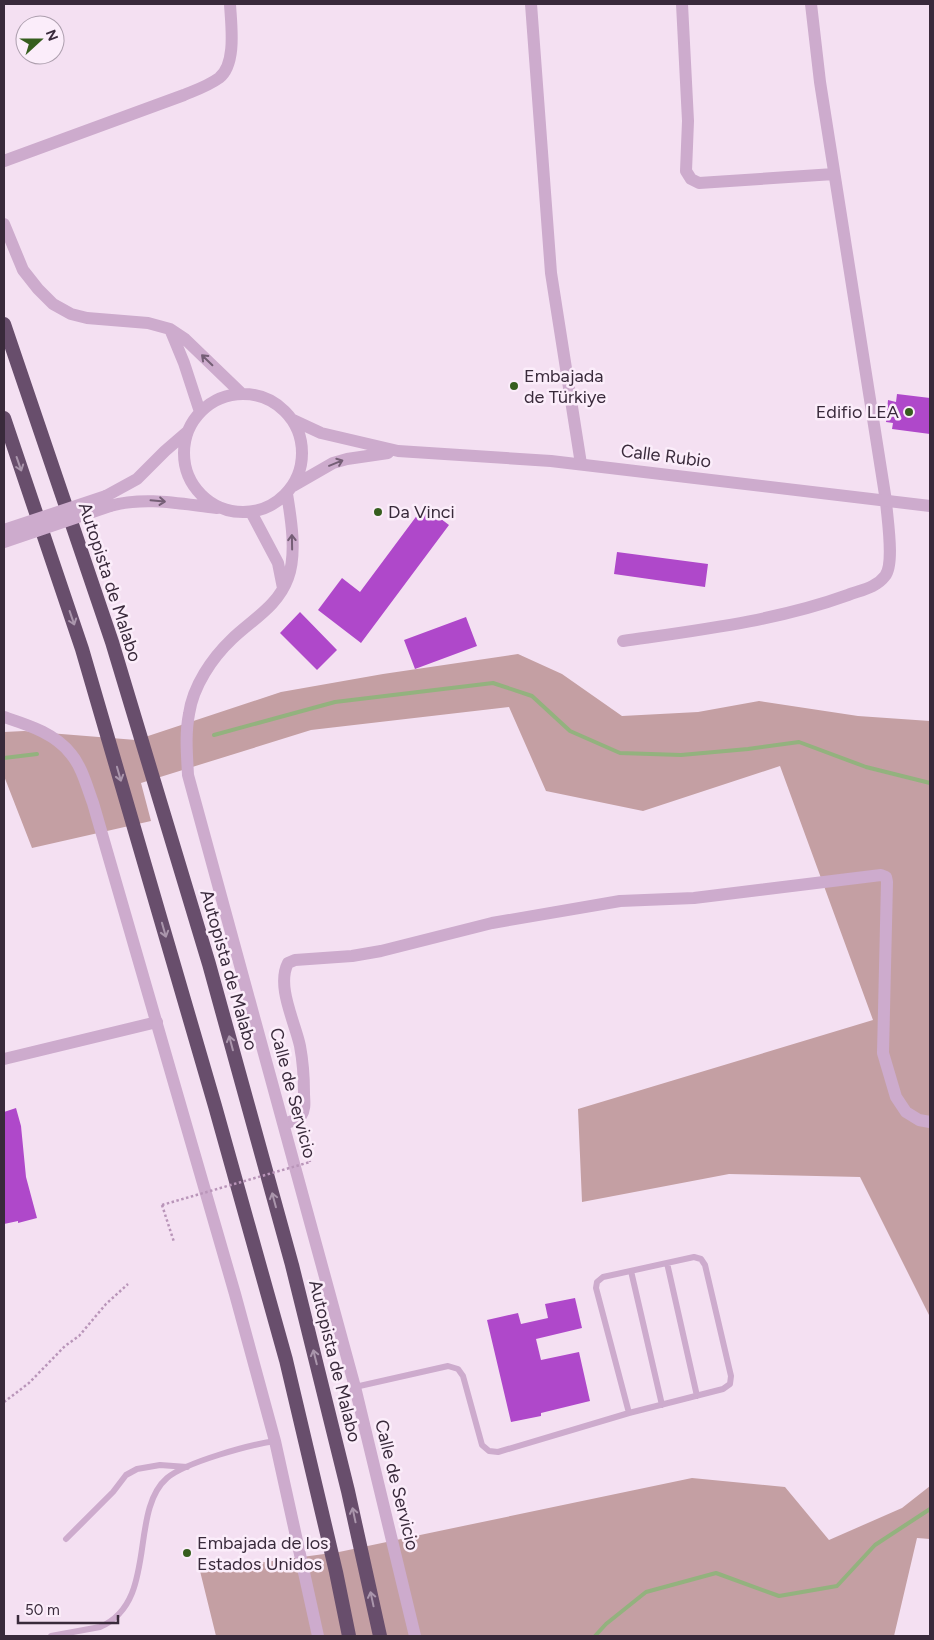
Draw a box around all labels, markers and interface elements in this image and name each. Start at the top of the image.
north arrow [15,15,65,65]
text: N [42,27,62,44]
one-way arrow [200,354,213,366]
place label: Embajada de Türkiye [524,365,606,408]
marker: Embajada de Türkiye [508,380,520,392]
place label: Edifio LEA [816,401,899,423]
marker: Edifio LEA [903,406,915,418]
street label: Calle Rubio [620,440,712,472]
one-way arrow [15,456,25,472]
one-way arrow [328,458,343,467]
one-way arrow [150,497,166,506]
street label: Autopista de Malabo [74,499,146,665]
place label: Da Vinci [388,501,455,523]
marker: Da Vinci [372,506,384,518]
one-way arrow [287,534,296,550]
one-way arrow [68,610,77,626]
one-way arrow [114,766,124,782]
street label: Autopista de Malabo [195,887,263,1053]
one-way arrow [159,922,169,938]
street label: Calle de Servicio [265,1025,321,1161]
one-way arrow [225,1035,235,1051]
one-way arrow [268,1192,278,1208]
street label: Autopista de Malabo [304,1278,366,1444]
one-way arrow [310,1349,319,1365]
street label: Calle de Servicio [370,1417,424,1553]
one-way arrow [348,1507,358,1523]
place label: Embajada de los Estados Unidos [197,1532,329,1575]
marker: Embajada de los Estados Unidos [181,1547,193,1559]
scale bar [18,1592,118,1624]
one-way arrow [367,1592,376,1608]
text: 50 m [25,1601,60,1619]

